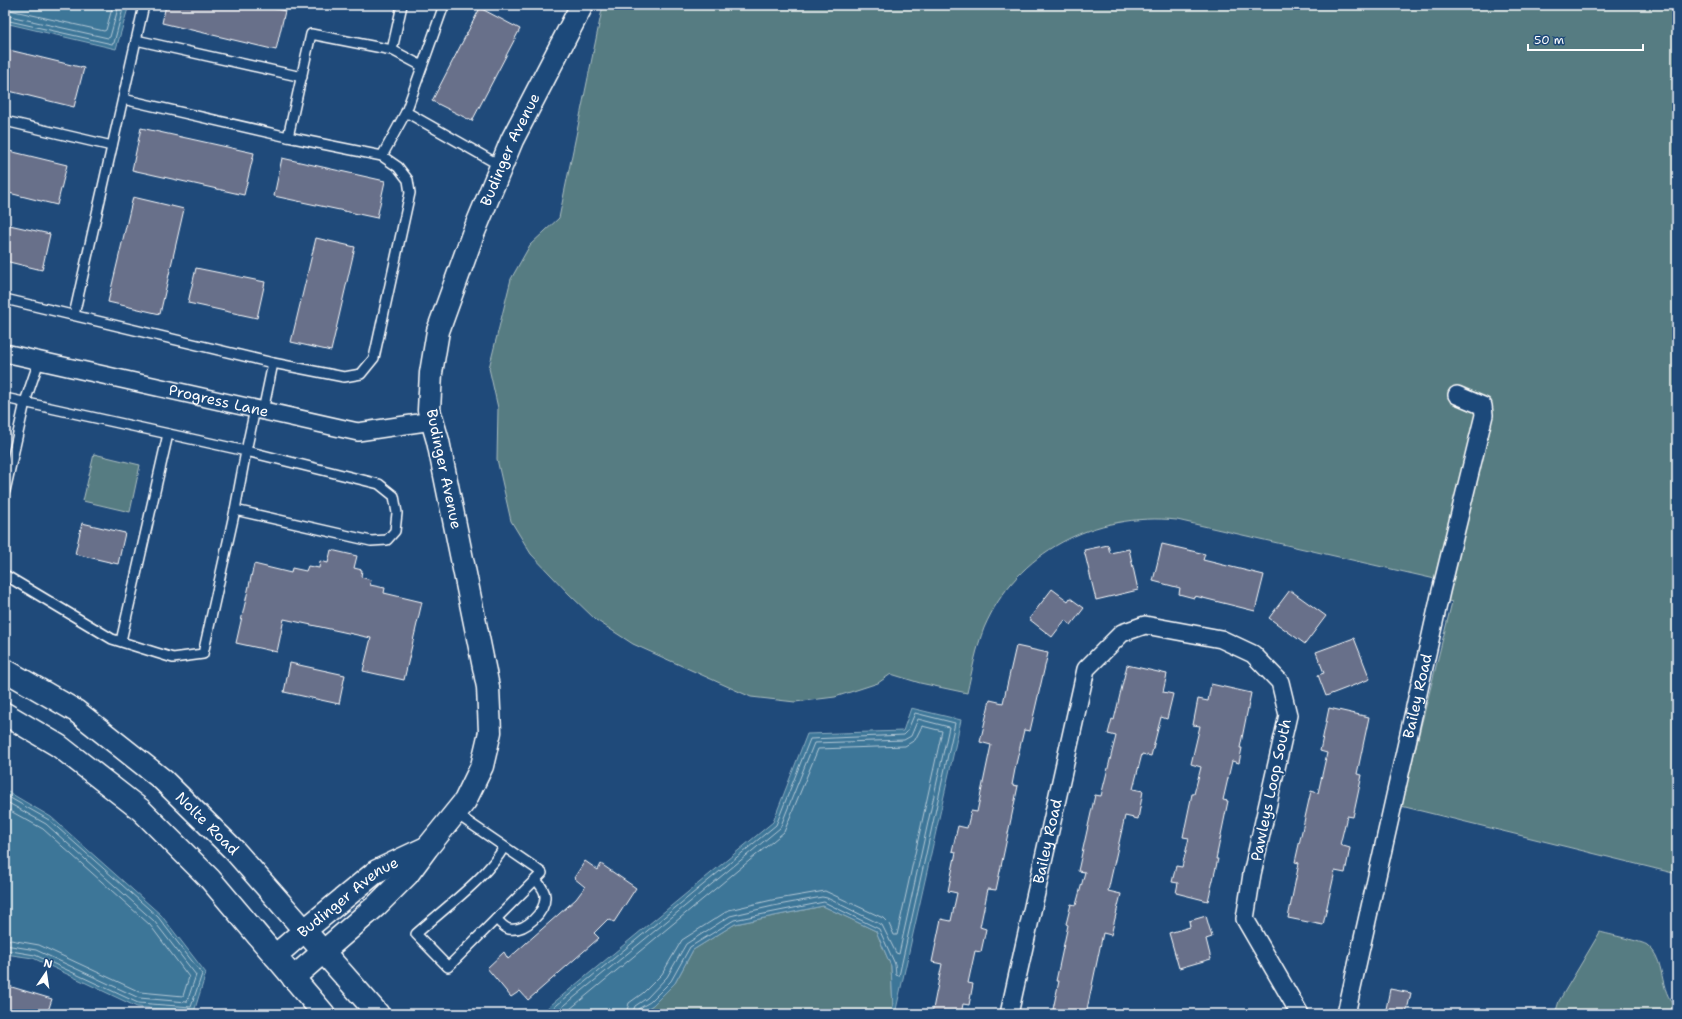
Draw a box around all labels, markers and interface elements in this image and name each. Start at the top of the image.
scale bar [1528,26,1643,52]
text: 50 m [1534,32,1564,48]
street label: Budinger Avenue [476,89,545,209]
street label: Progress Lane [167,380,271,422]
street label: Budinger Avenue [422,407,466,531]
street label: Bailey Road [1398,651,1437,740]
street label: Pawleys Loop South [1246,717,1296,863]
street label: Nolte Road [171,788,244,860]
street label: Bailey Road [1028,796,1067,886]
street label: Budinger Avenue [293,852,402,942]
north arrow [26,953,66,993]
text: N [42,955,54,972]

